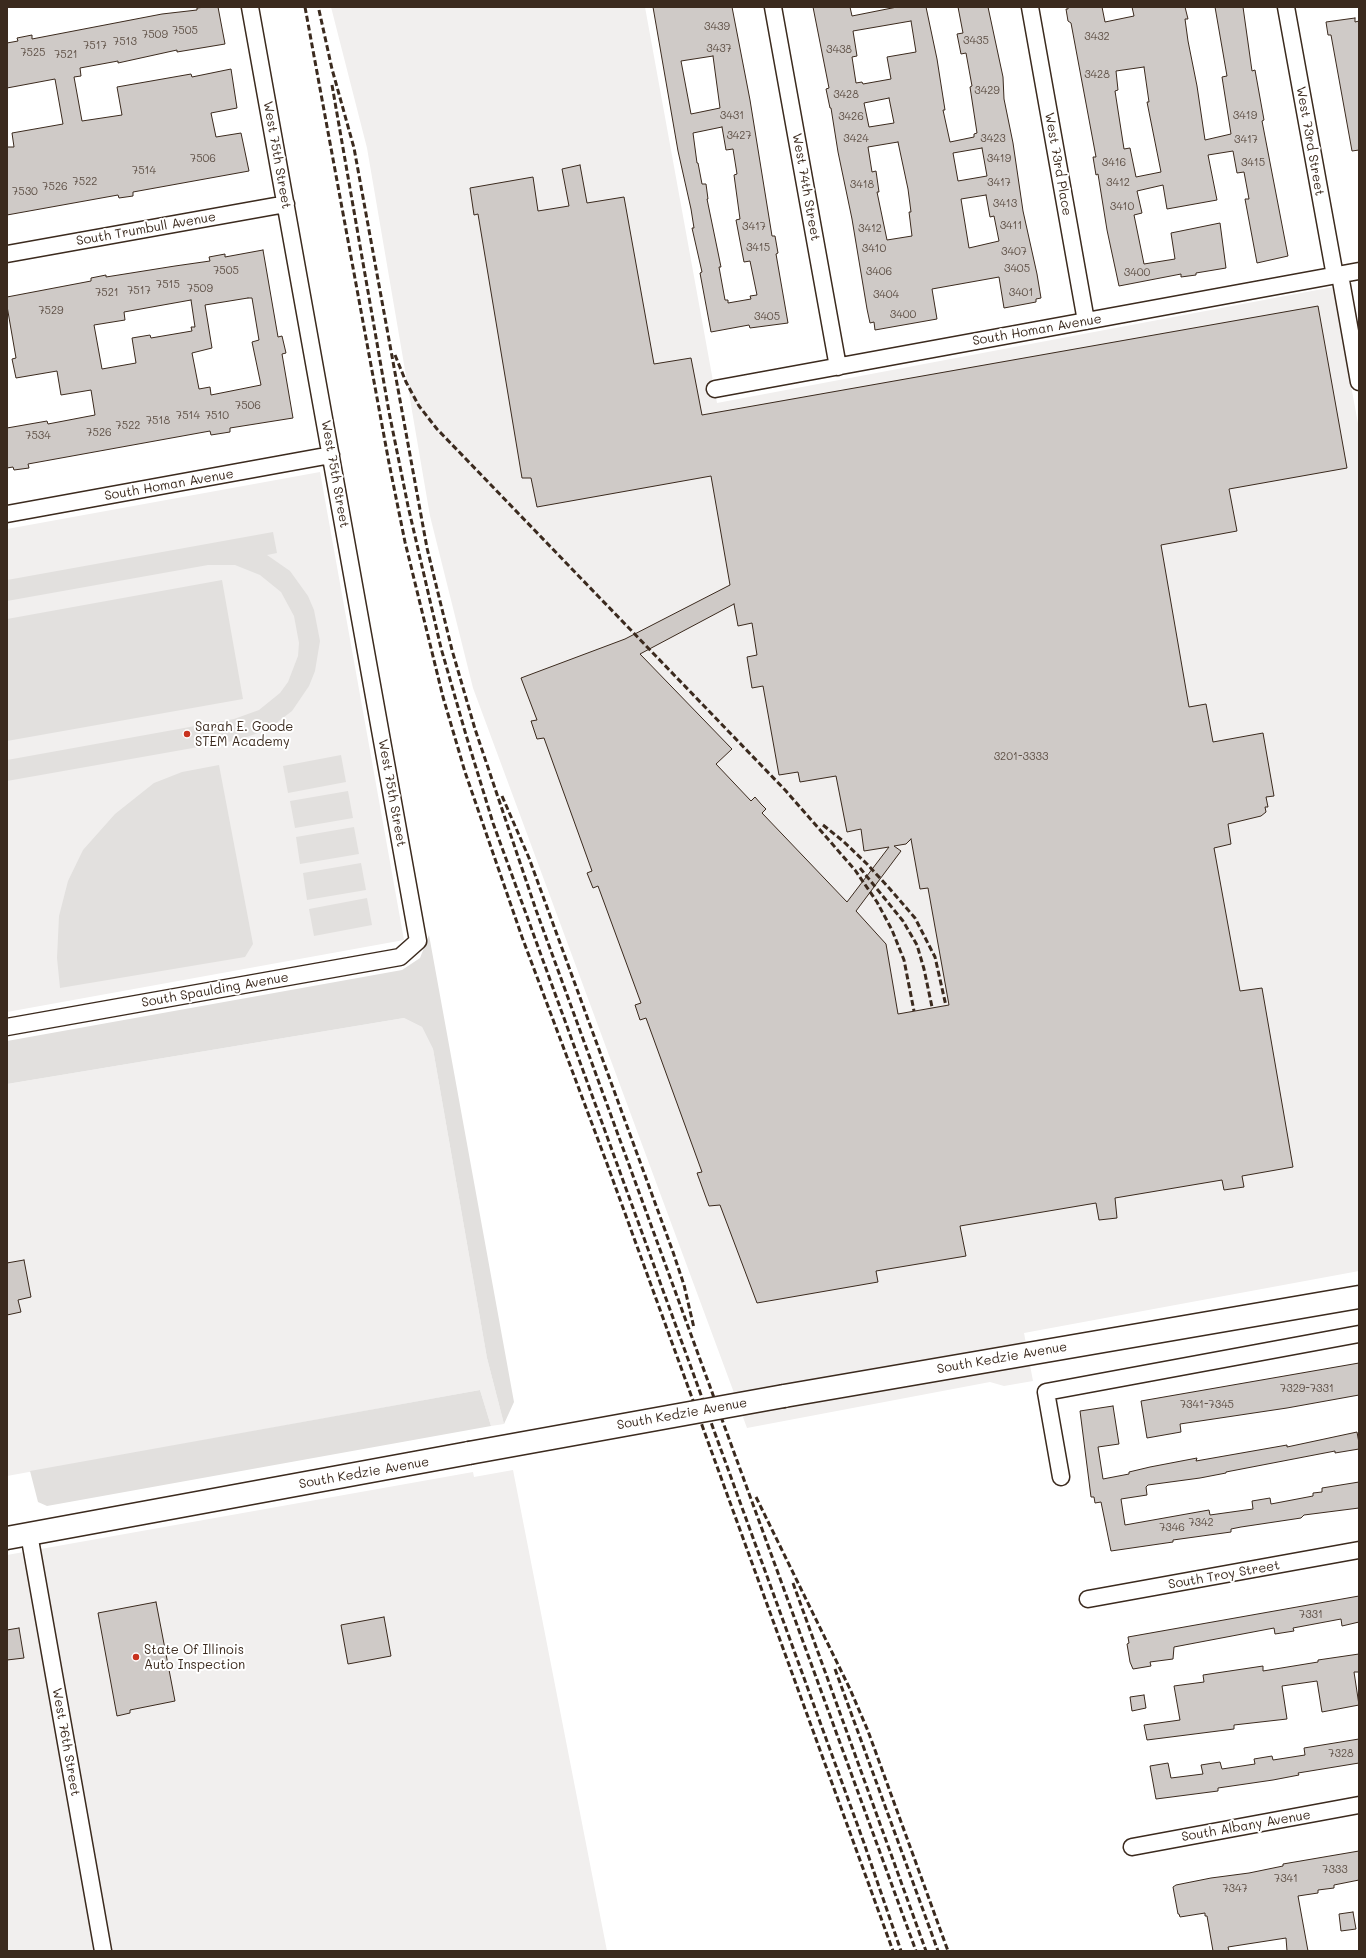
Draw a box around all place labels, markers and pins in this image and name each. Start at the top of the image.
place label: Sarah E. Goode STEM Academy [195,719,293,750]
marker: Sarah E. Goode STEM Academy [182,729,192,739]
place label: State Of Illinois Auto Inspection [144,1642,245,1673]
marker: State Of Illinois Auto Inspection [131,1652,141,1662]

